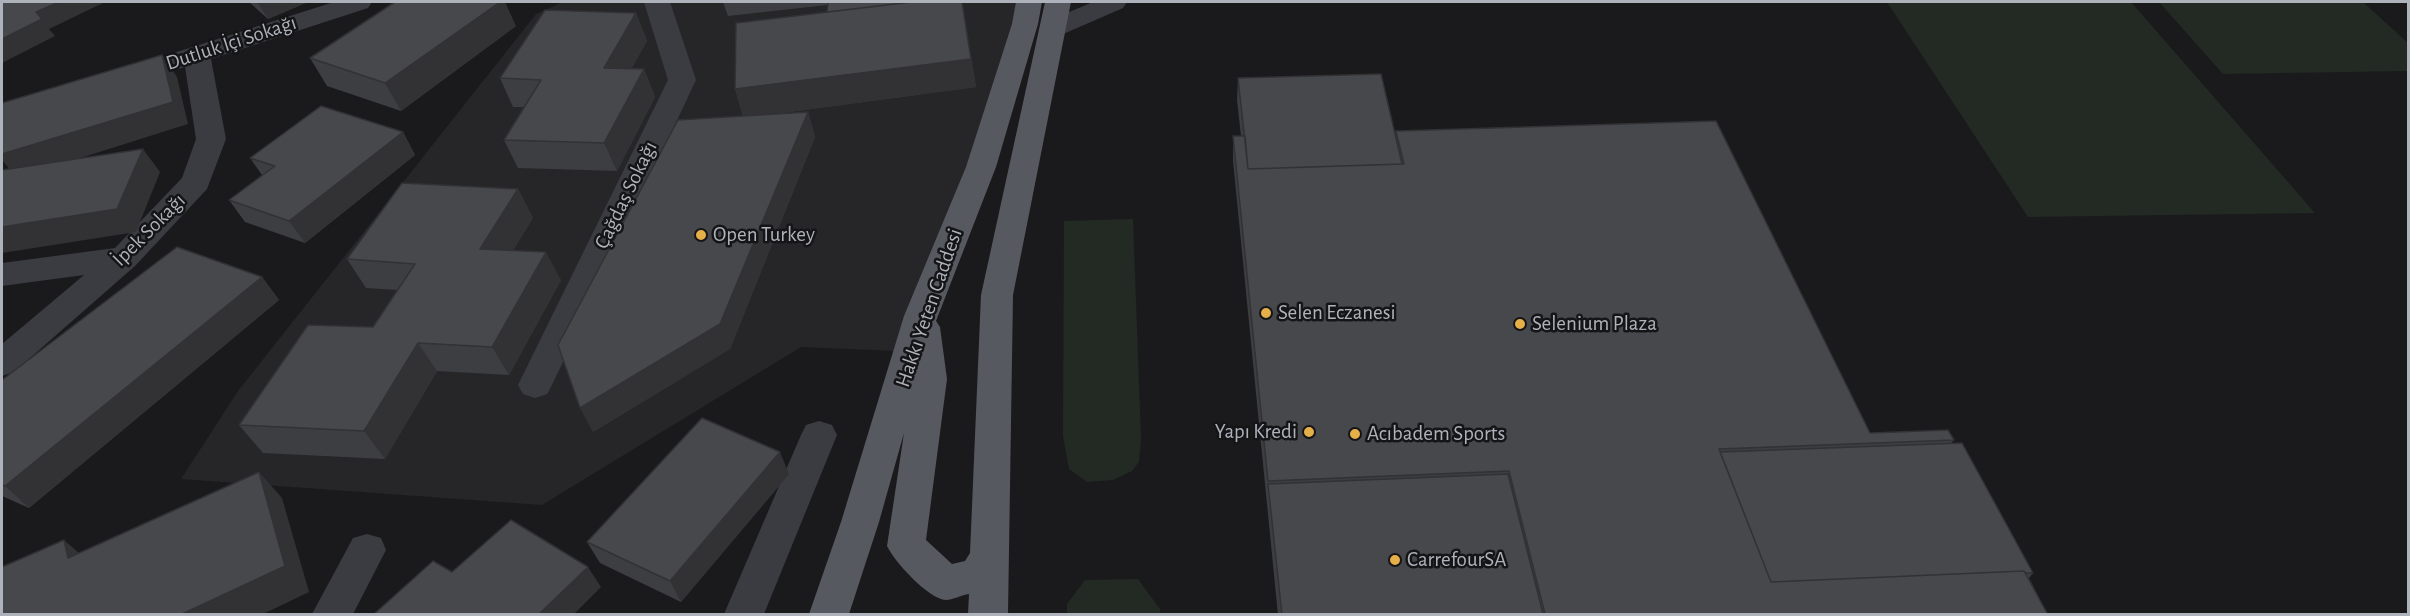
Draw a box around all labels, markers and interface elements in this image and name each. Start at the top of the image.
street label: Dutluk İçi Sokağı [163,10,299,76]
street label: Çağdaş Sokağı [589,137,663,253]
street label: İpek Sokağı [107,188,191,272]
place label: Open Turkey [713,222,815,248]
street label: Hakkı Yeten Caddesi [890,225,968,391]
marker: Open Turkey [694,228,708,242]
place label: Selen Eczanesi [1278,300,1396,326]
marker: Selen Eczanesi [1259,306,1273,320]
place label: Selenium Plaza [1532,311,1657,337]
marker: Selenium Plaza [1513,317,1527,331]
place label: Yapı Kredi [1215,419,1297,445]
place label: Acıbadem Sports [1367,421,1505,447]
marker: Yapı Kredi [1302,425,1316,439]
marker: Acıbadem Sports [1348,427,1362,441]
place label: CarrefourSA [1407,547,1506,573]
marker: CarrefourSA [1388,553,1402,567]

